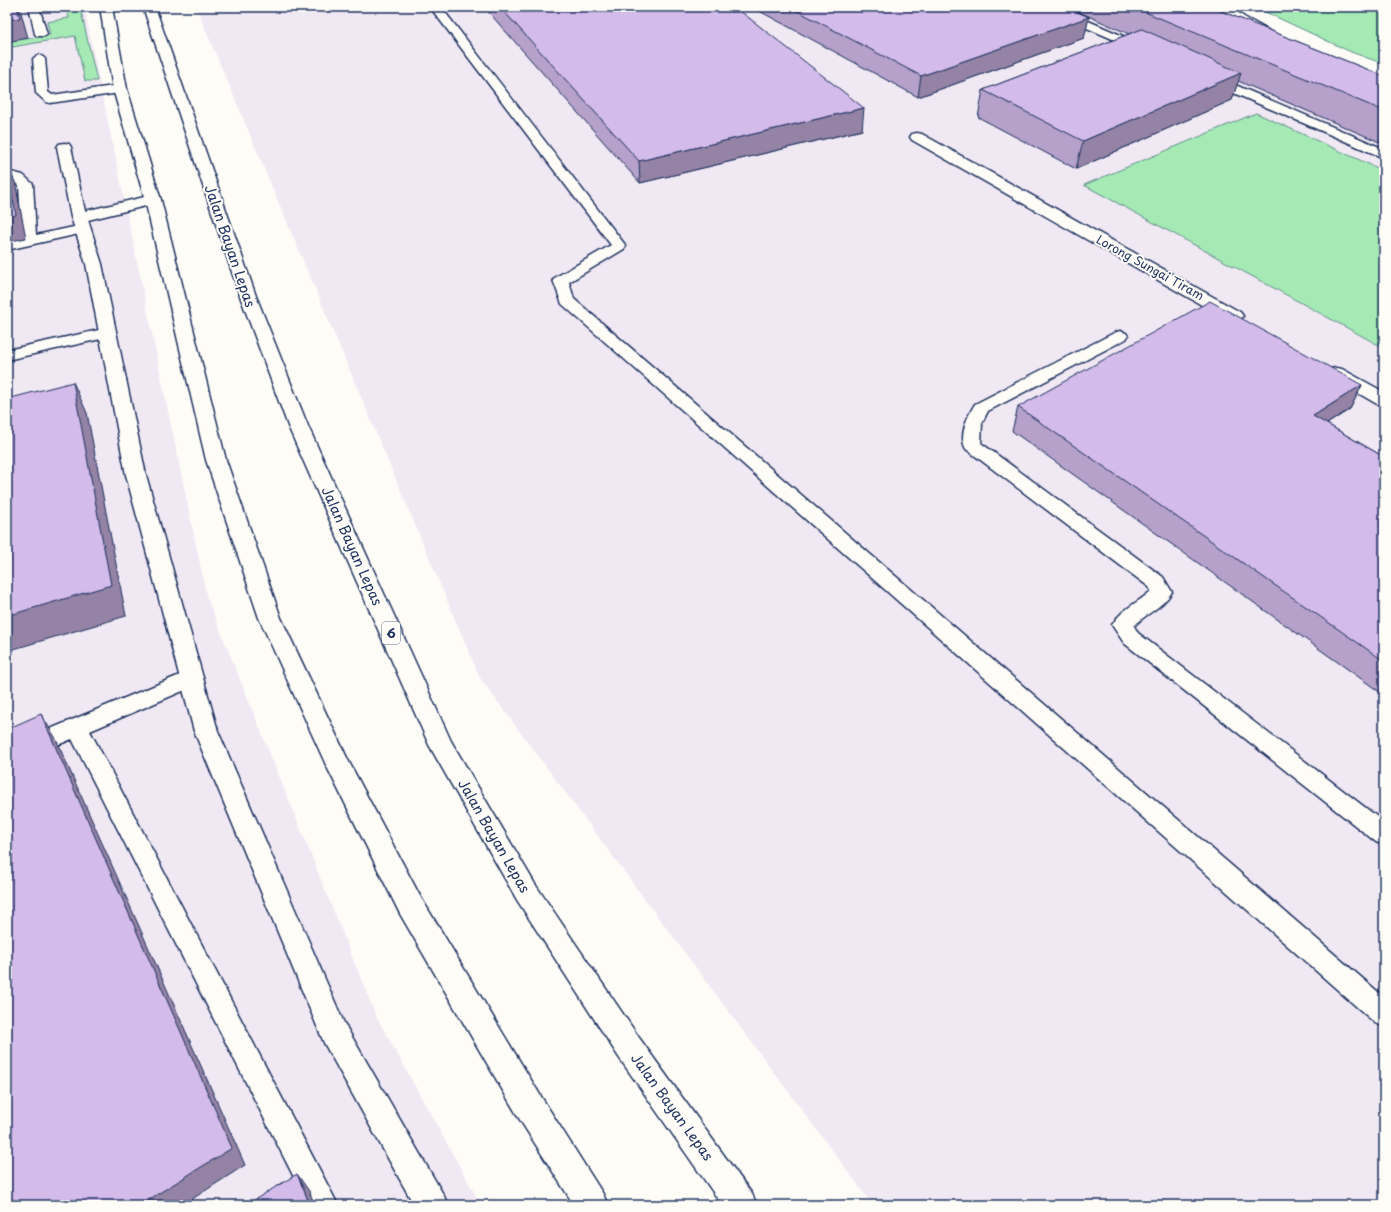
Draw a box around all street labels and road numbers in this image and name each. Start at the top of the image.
street label: Jalan Bayan Lepas [200,182,261,310]
street label: Lorong Sungai Tiram [1093,230,1208,304]
street label: Jalan Bayan Lepas [317,483,388,609]
road number: 6 [382,622,400,644]
street label: Jalan Bayan Lepas [453,775,536,897]
street label: Jalan Bayan Lepas [626,1049,719,1165]

